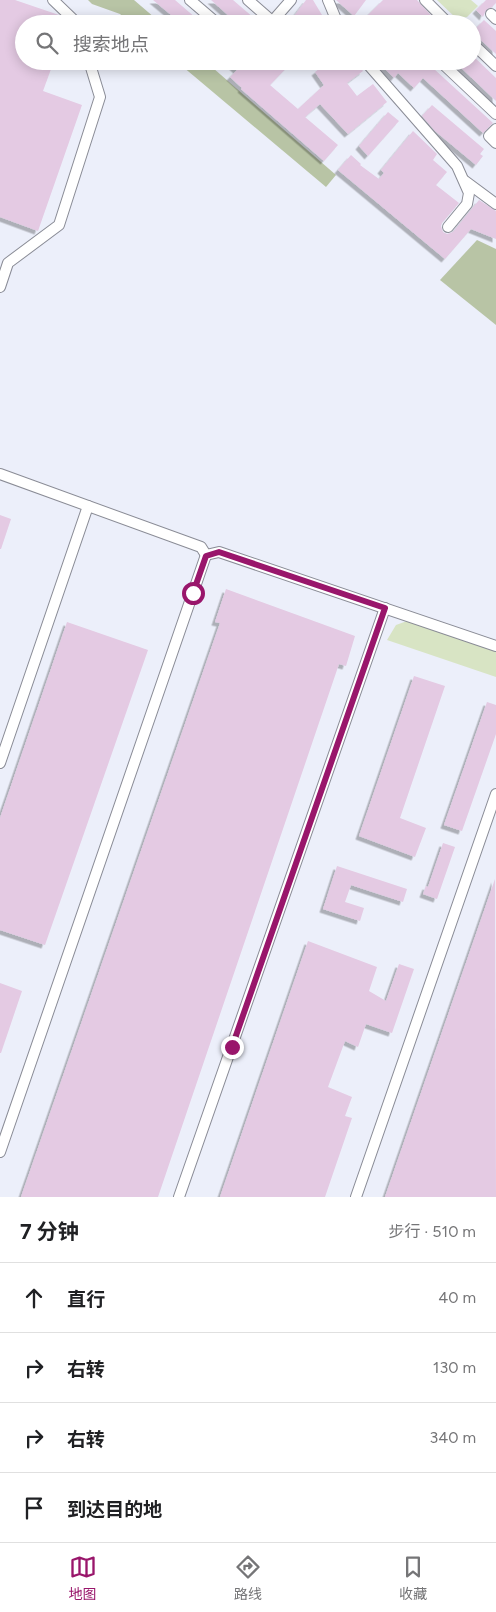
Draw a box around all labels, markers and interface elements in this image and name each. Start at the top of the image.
search box [15,15,481,70]
icon: search [33,29,61,57]
text: 搜索地点 [73,33,149,56]
route start [182,582,205,605]
route end [221,1036,244,1059]
text: 7 分钟 [20,1219,79,1244]
text: 步行 · 510 m [388,1222,476,1241]
icon: ahead [20,1284,48,1312]
text: 直行 [67,1288,105,1311]
text: 40 m [438,1288,476,1307]
icon: right [20,1354,48,1382]
text: 右转 [67,1358,105,1381]
text: 130 m [433,1358,476,1377]
icon: right [20,1424,48,1452]
text: 右转 [67,1428,105,1451]
text: 340 m [430,1428,476,1447]
icon: arrive [20,1494,48,1522]
text: 到达目的地 [67,1498,162,1521]
tab: 地图 [69,1553,97,1603]
tab: 路线 [234,1553,262,1603]
tab: 收藏 [399,1553,427,1603]

